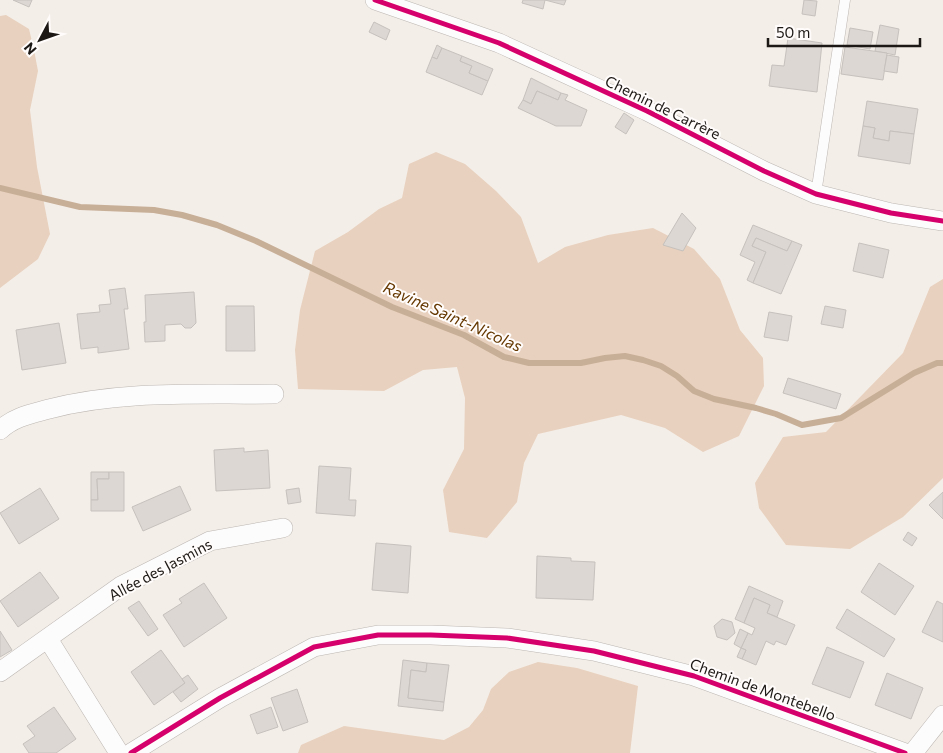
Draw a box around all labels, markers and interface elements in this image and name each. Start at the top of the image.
north arrow [15,15,65,65]
scale bar [768,15,920,47]
text: 50 m [776,23,810,41]
text: N [20,39,40,58]
street label: Chemin de Carrère [602,71,724,143]
water label: Ravine Saint-Nicolas [381,277,525,355]
street label: Allée des Jasmins [105,534,215,604]
street label: Chemin de Montebello [688,654,838,724]

